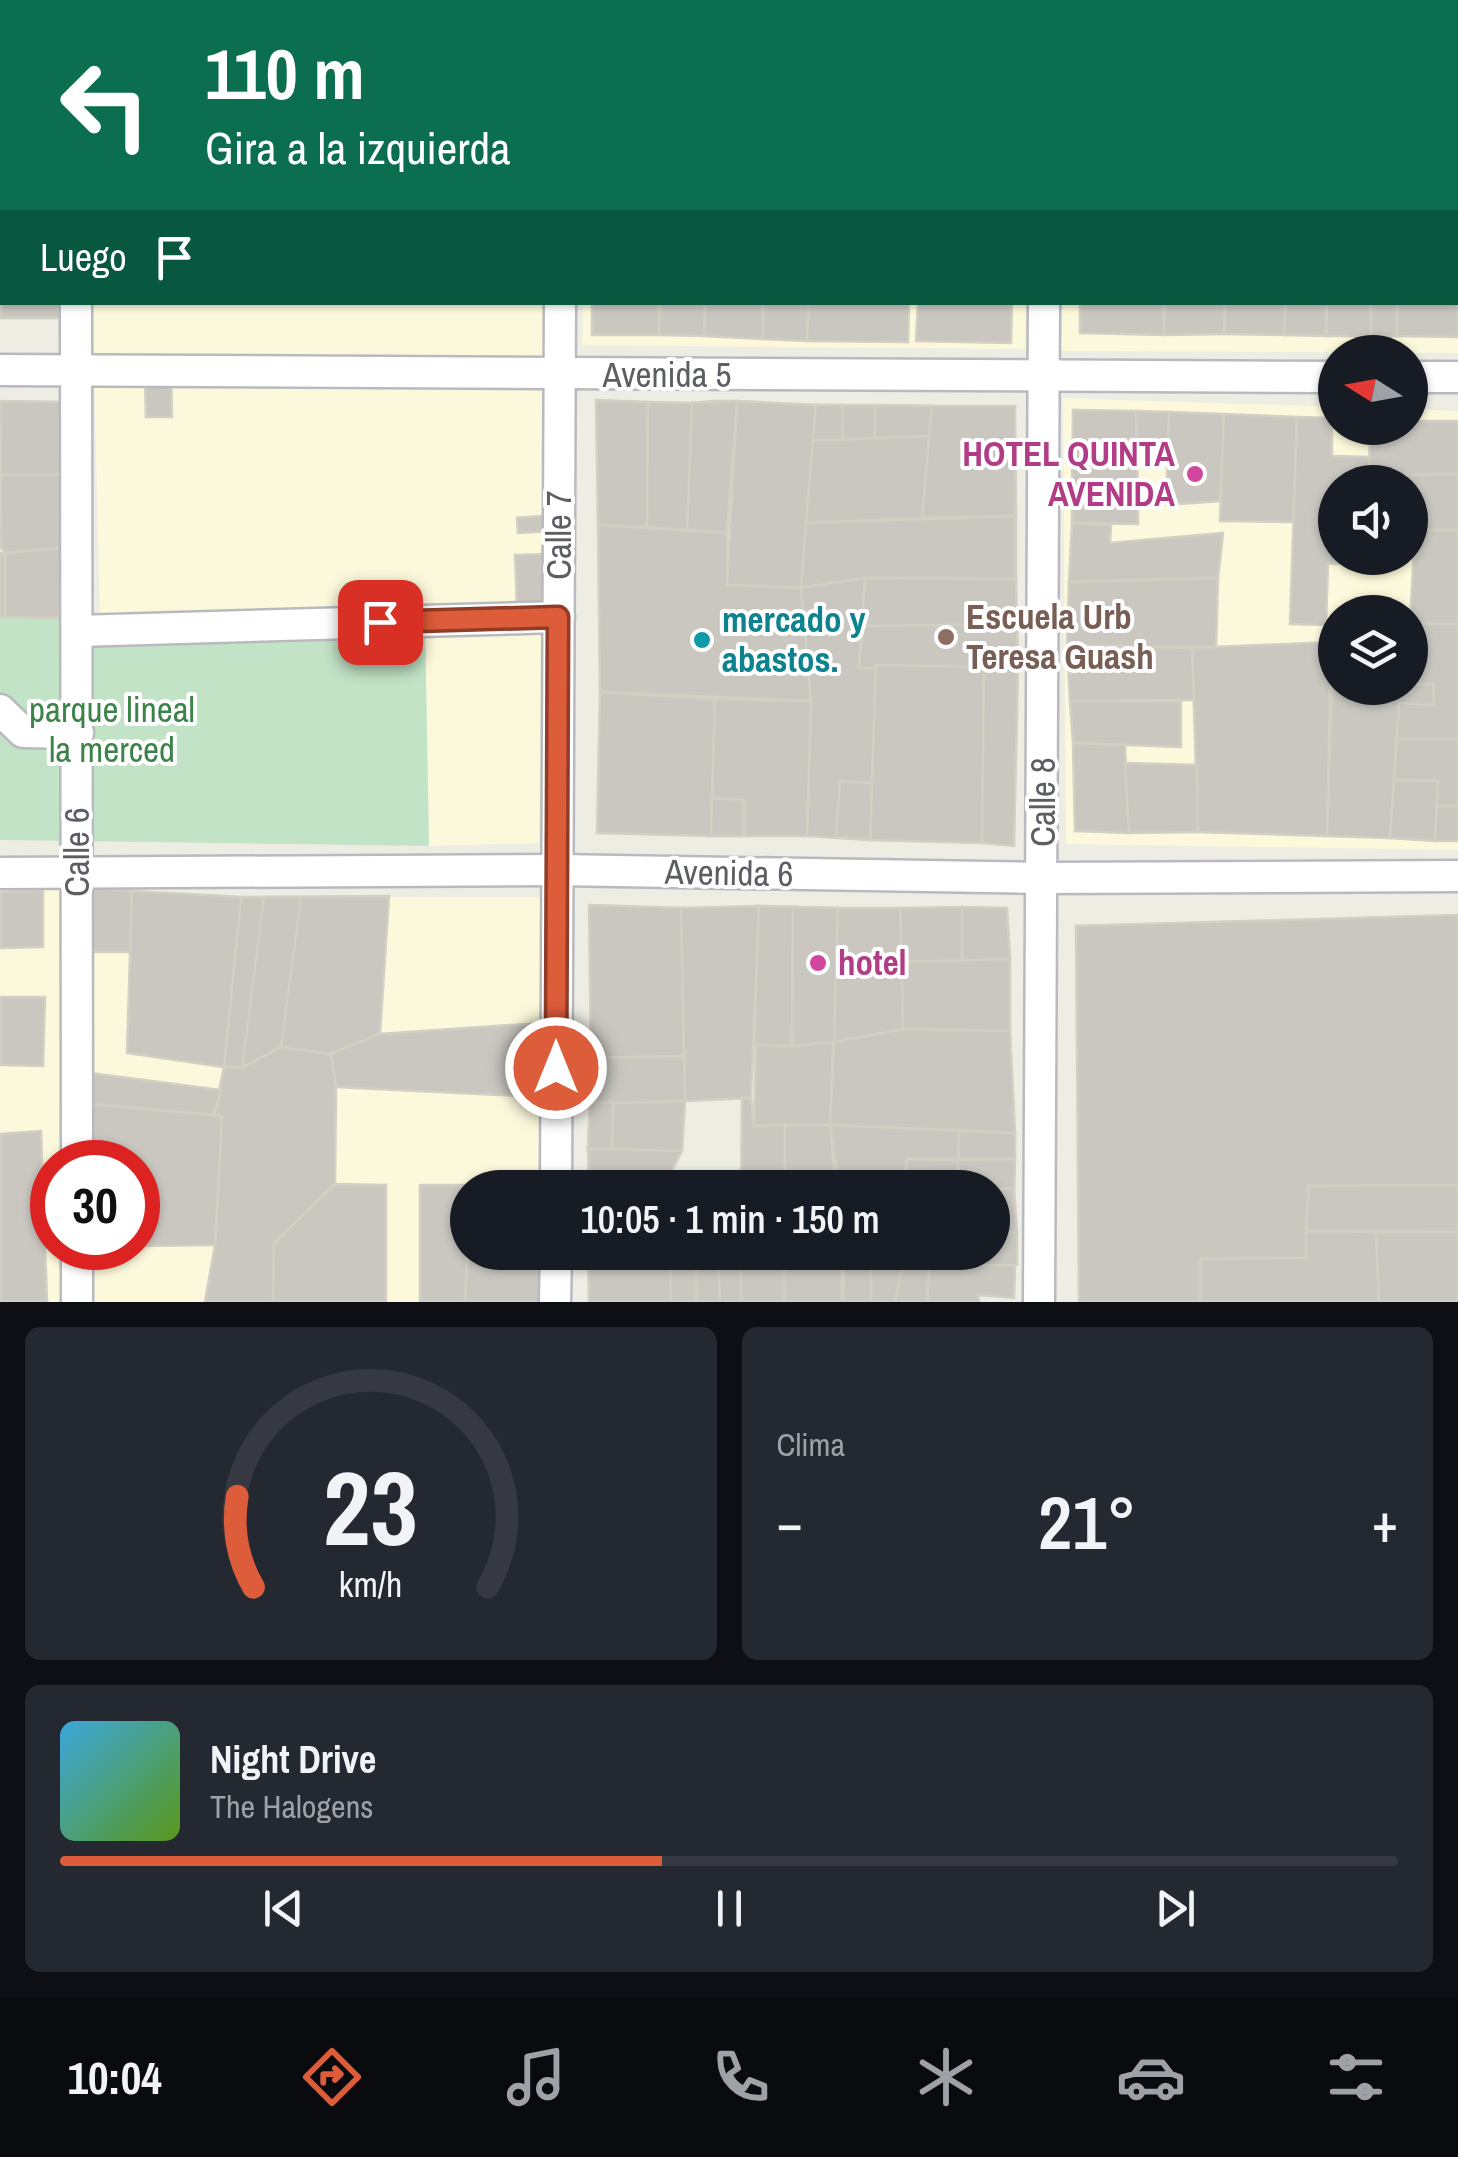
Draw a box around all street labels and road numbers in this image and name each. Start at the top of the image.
street label: Avenida 5 [602,351,731,398]
street label: Calle 7 [535,490,582,580]
street label: Calle 8 [1019,757,1066,847]
street label: Calle 6 [53,807,100,897]
street label: Avenida 6 [663,848,794,897]

